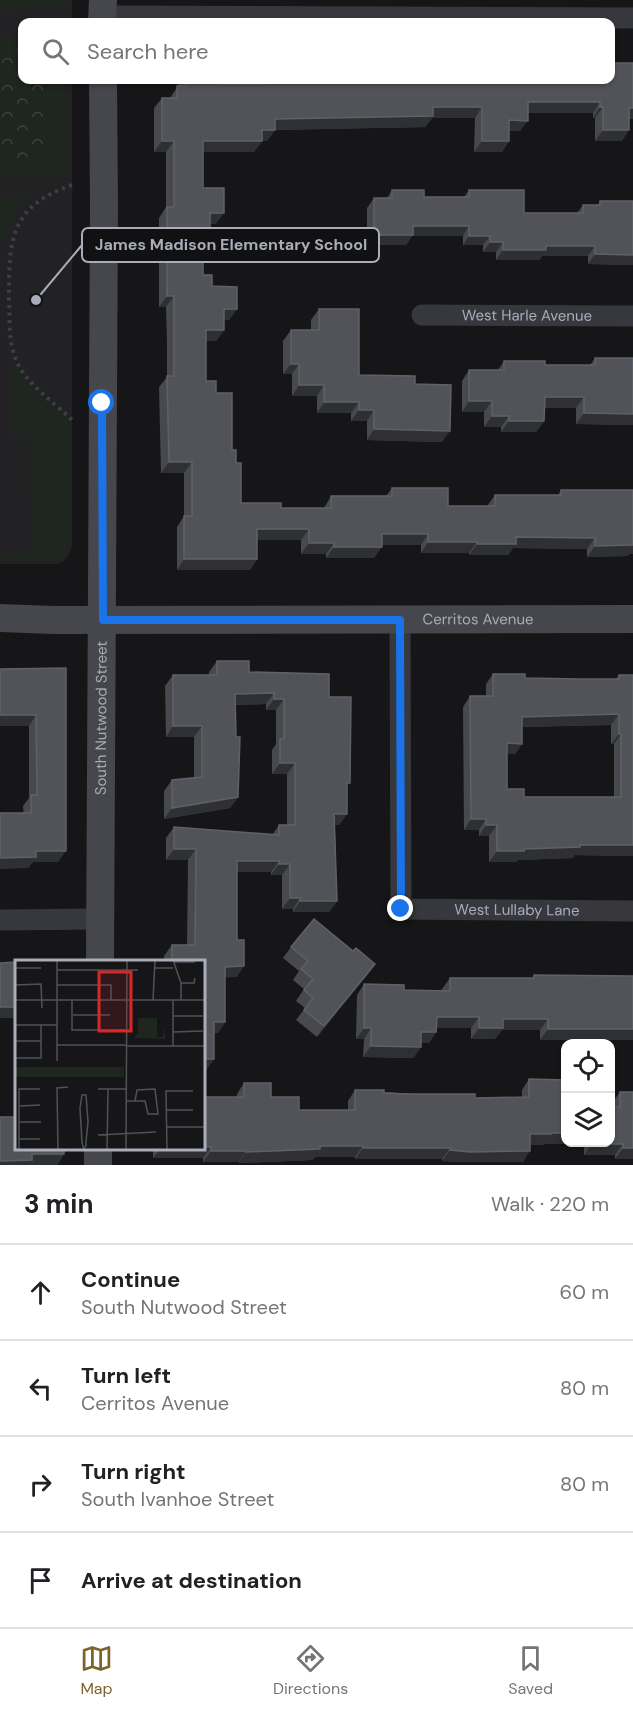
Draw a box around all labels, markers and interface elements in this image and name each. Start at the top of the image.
search box [18,18,615,84]
icon: search [39,35,72,68]
text: Search here [87,37,208,66]
callout: James Madison Elementary School [82,228,379,262]
text: James Madison Elementary School [95,234,367,255]
street label: West Harle Avenue [462,305,592,326]
route start [88,389,114,415]
street label: Cerritos Avenue [422,609,534,629]
street label: South Nutwood Street [91,641,112,795]
route end [387,895,413,921]
street label: West Lullaby Lane [454,899,580,921]
inset map [15,960,206,1150]
map controls [561,1039,615,1147]
button: locate [561,1039,615,1093]
button: layers [561,1093,615,1147]
text: 3 min [24,1187,93,1221]
text: Walk · 220 m [491,1191,609,1217]
text: Continue [81,1265,180,1294]
icon: ahead [24,1276,57,1309]
text: 60 m [560,1279,609,1305]
text: South Nutwood Street [81,1294,287,1320]
text: Turn left [81,1361,171,1390]
icon: left [24,1372,57,1405]
text: 80 m [560,1375,609,1401]
text: Cerritos Avenue [81,1390,229,1416]
text: Turn right [81,1457,186,1486]
icon: right [24,1468,57,1501]
text: 80 m [560,1471,609,1497]
text: South Ivanhoe Street [81,1486,274,1512]
icon: arrive [24,1564,57,1597]
text: Arrive at destination [81,1566,302,1595]
tab: Map [80,1642,113,1699]
tab: Directions [273,1642,348,1699]
tab: Saved [508,1642,553,1699]

